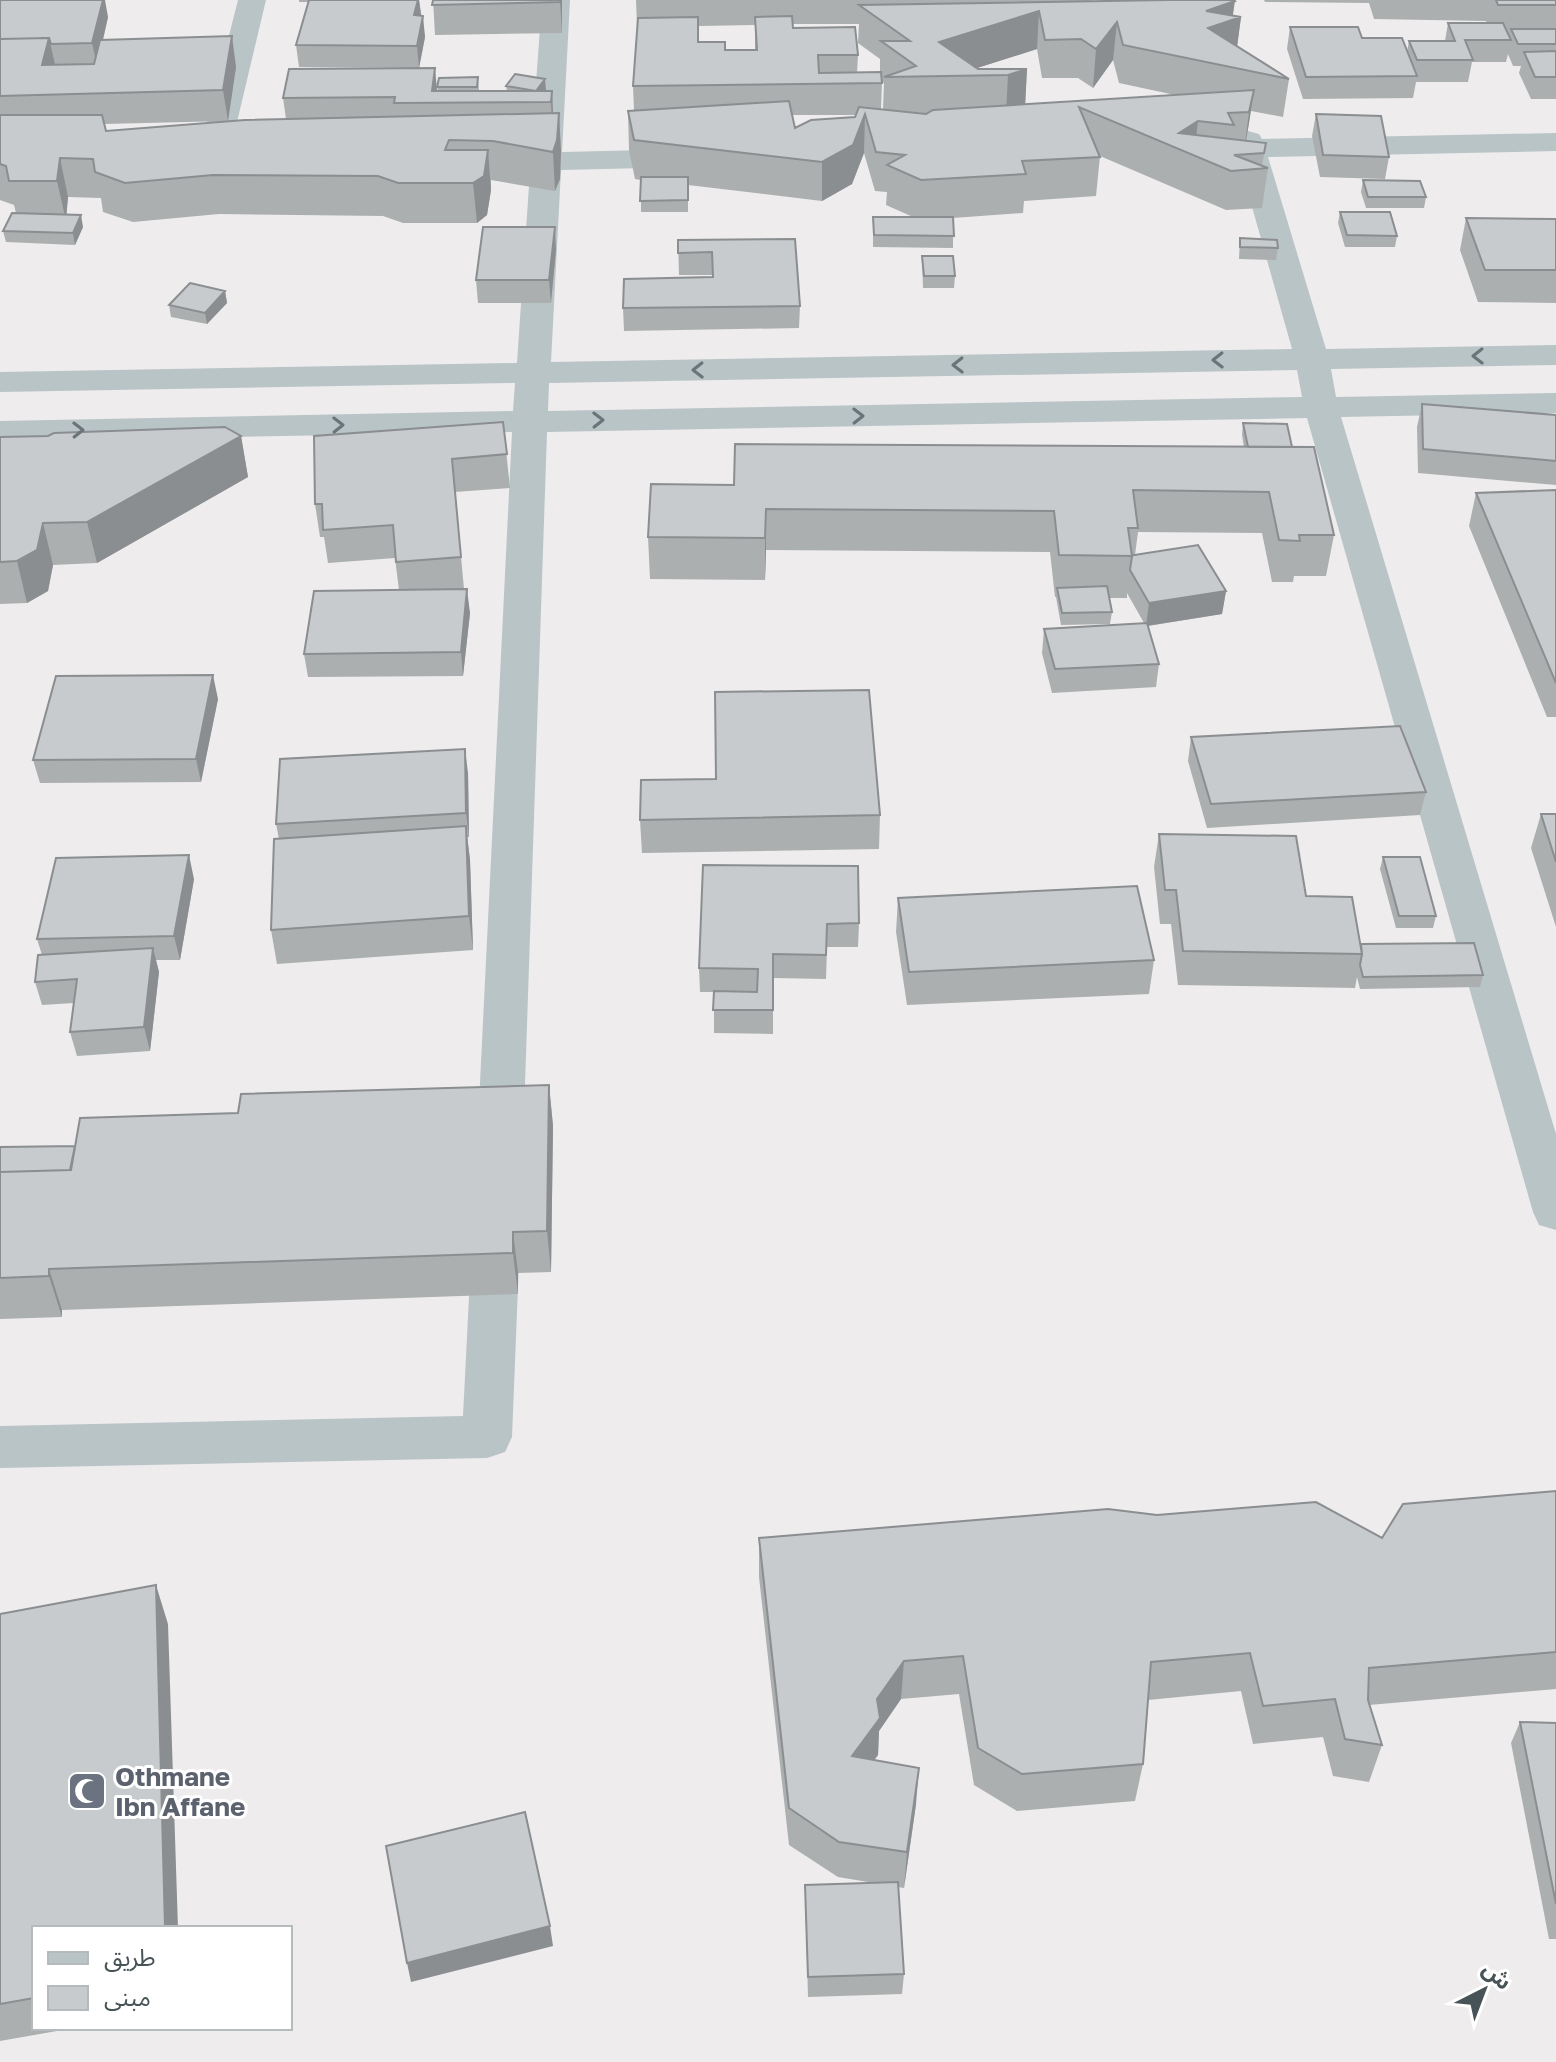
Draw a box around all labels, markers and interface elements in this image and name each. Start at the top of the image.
one-way arrow [1471,347,1484,365]
one-way arrow [1211,352,1224,369]
one-way arrow [951,356,964,374]
one-way arrow [691,361,704,379]
one-way arrow [852,407,865,424]
one-way arrow [592,412,605,429]
one-way arrow [332,416,345,434]
one-way arrow [72,421,85,438]
place label: Othmane Ibn Affane [115,1761,245,1822]
mosque icon: Othmane Ibn Affane [66,1770,108,1812]
legend [32,1926,292,2030]
text: طريق [104,1942,156,1973]
north arrow [1444,1950,1524,2030]
text: ش [1477,1955,1518,1995]
text: مبنى [104,1982,151,2011]

